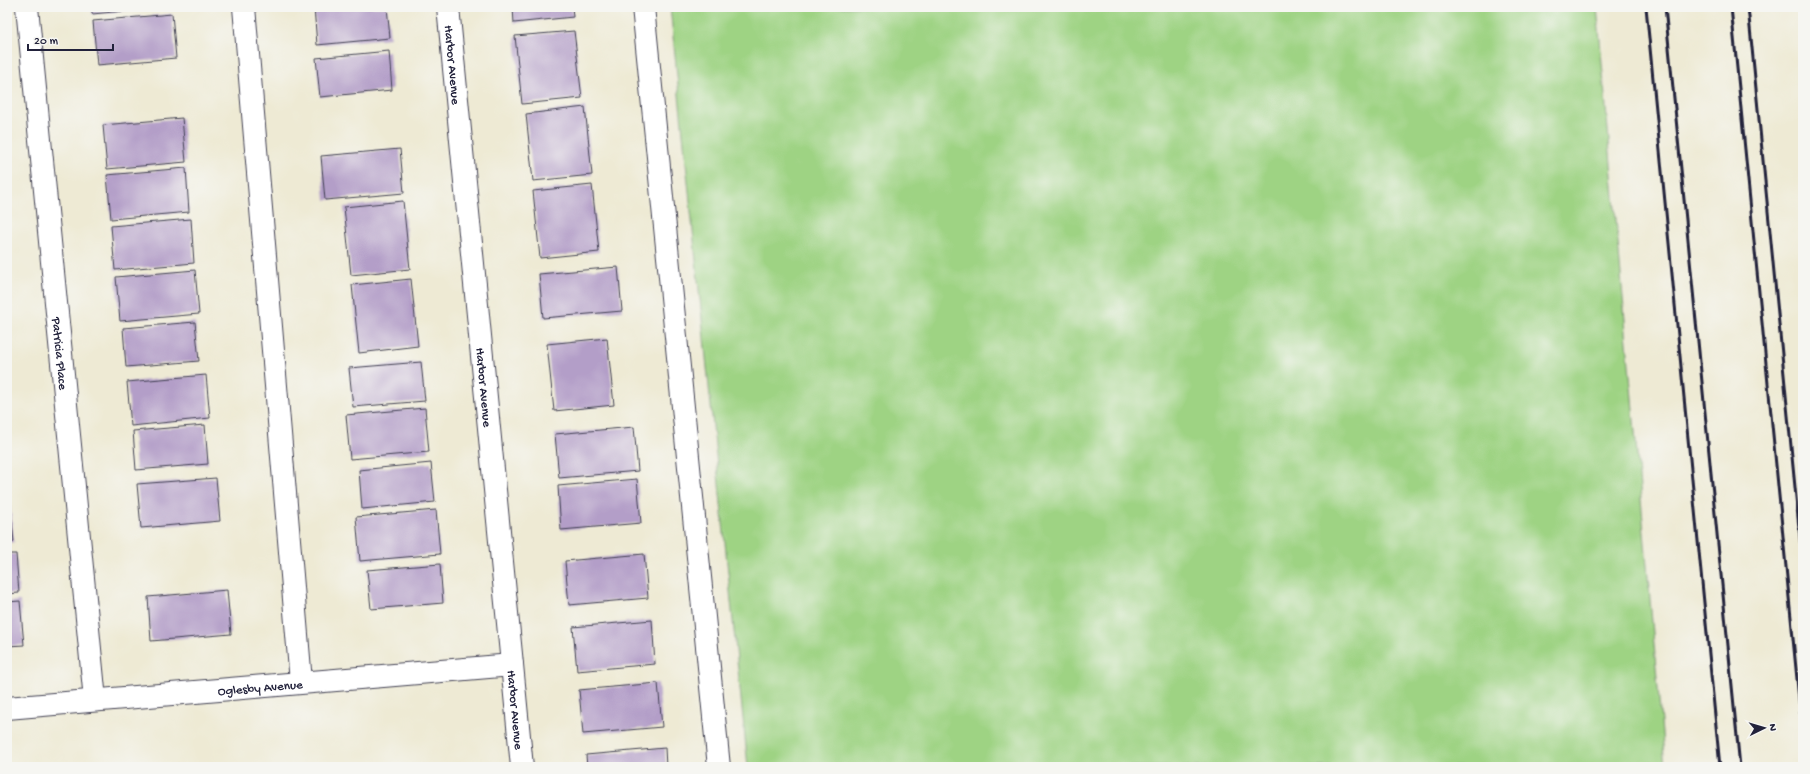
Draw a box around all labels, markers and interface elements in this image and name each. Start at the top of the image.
street label: Harbor Avenue [440,25,462,106]
scale bar [28,26,113,52]
text: 20 m [34,35,59,49]
street label: Patricia Place [47,315,70,391]
street label: Harbor Avenue [471,347,494,428]
street label: Harbor Avenue [503,670,525,751]
street label: Oglesby Avenue [217,678,304,700]
north arrow [1744,708,1784,748]
text: N [1766,723,1778,731]

